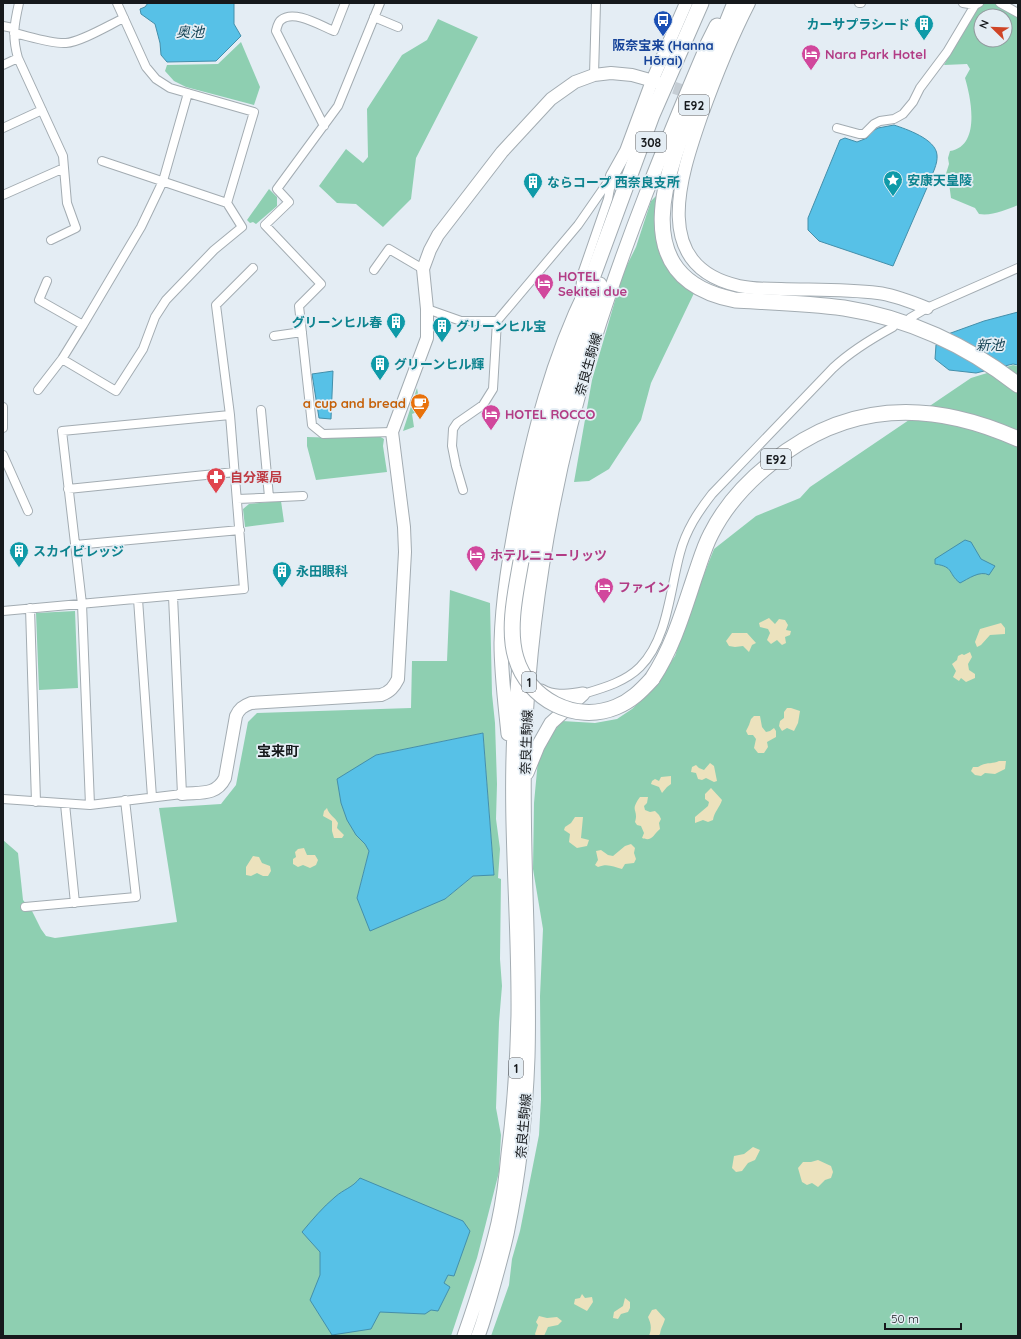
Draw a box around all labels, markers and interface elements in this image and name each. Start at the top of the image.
north arrow [973,8,1013,48]
bus stop icon: 阪奈宝来 (Hanna Hōrai) [652,9,674,37]
building icon: カーサプラシード [913,13,935,41]
place label: カーサプラシード [807,16,910,32]
text: N [976,18,992,31]
water label: 奥池 [176,23,206,41]
place label: 阪奈宝来 (Hanna Hōrai) [612,37,714,68]
hotel icon: Nara Park Hotel [800,43,822,71]
place label: Nara Park Hotel [825,46,927,62]
road number: E92 [679,95,709,115]
road number: 308 [636,132,666,152]
place icon: 安康天皇陵 [882,169,904,197]
building icon: ならコープ 西奈良支所 [522,171,544,199]
place label: 安康天皇陵 [907,172,972,188]
place label: ならコープ 西奈良支所 [547,174,680,190]
place label: HOTEL Sekitei due [558,268,628,299]
hotel icon: HOTEL Sekitei due [533,272,555,300]
building icon: グリーンヒル春 [385,311,407,339]
place label: グリーンヒル春 [292,314,382,330]
building icon: グリーンヒル宝 [431,315,453,343]
place label: グリーンヒル宝 [456,318,546,334]
street label: 奈良生駒線 [571,331,605,397]
water label: 新池 [976,336,1006,354]
building icon: グリーンヒル輝 [369,353,391,381]
place label: グリーンヒル輝 [394,356,484,372]
cafe icon: a cup and bread [409,392,431,420]
place label: a cup and bread [303,395,406,411]
hotel icon: HOTEL ROCCO [480,403,502,431]
place label: HOTEL ROCCO [505,406,595,422]
road number: E92 [761,449,791,469]
pharmacy icon: 自分薬局 [205,466,227,494]
place label: 自分薬局 [230,469,282,485]
building icon: スカイビレッジ [8,540,30,568]
place label: スカイビレッジ [33,543,124,559]
hotel icon: ホテルニューリッツ [465,544,487,572]
place label: ホテルニューリッツ [490,547,607,563]
building icon: 永田眼科 [271,560,293,588]
place label: 永田眼科 [296,563,348,579]
hotel icon: ファイン [593,576,615,604]
place label: ファイン [618,579,670,595]
road number: 1 [522,672,536,692]
street label: 奈良生駒線 [517,709,535,775]
district label: 宝来町 [257,742,299,760]
road number: 1 [509,1058,523,1078]
street label: 奈良生駒線 [512,1093,534,1159]
scale bar [885,1305,961,1331]
text: 50 m [891,1311,919,1326]

